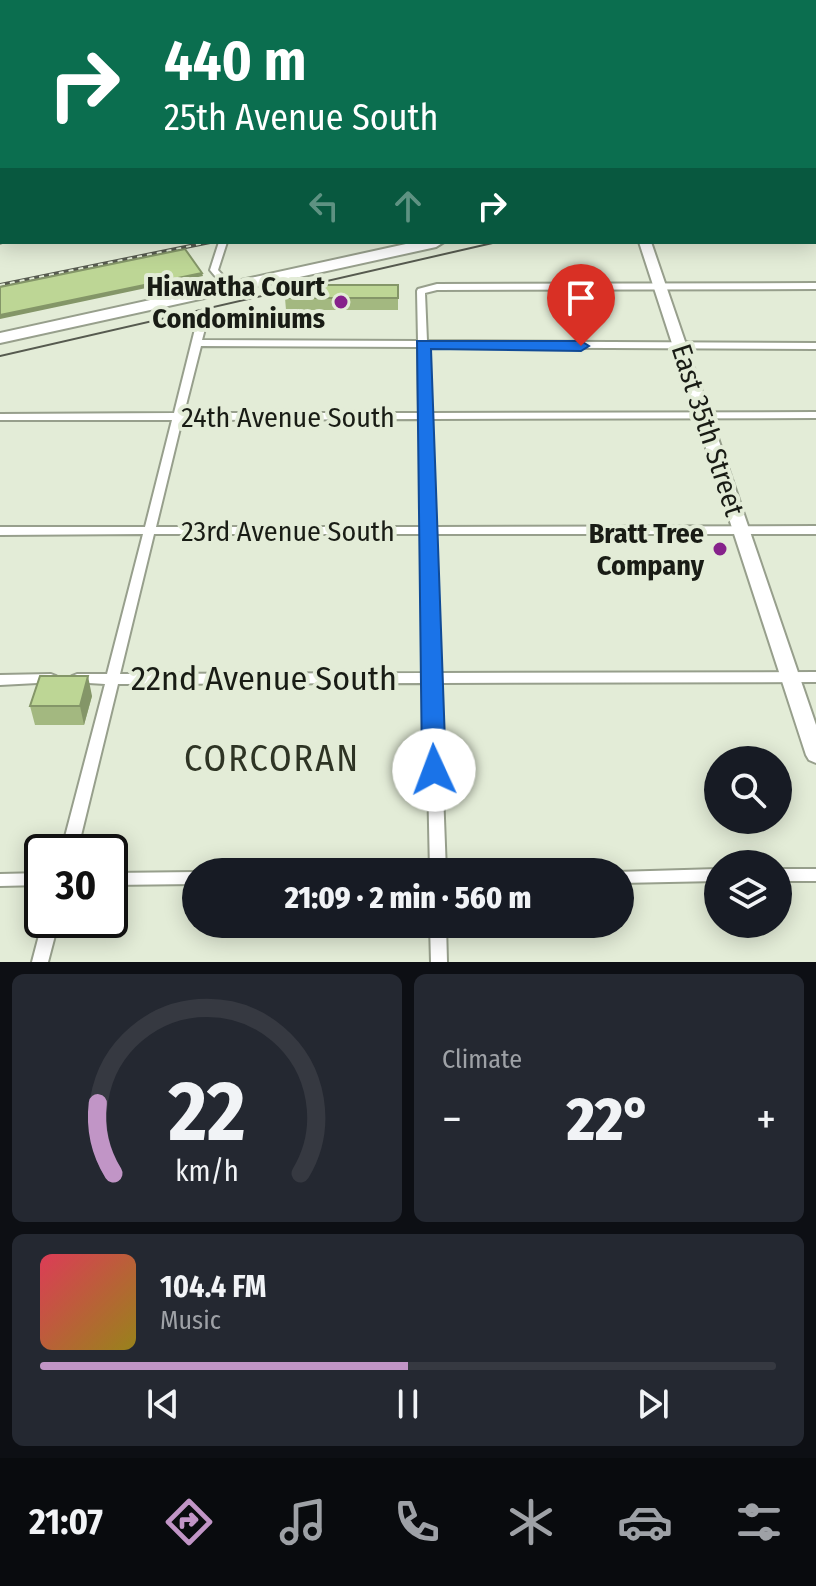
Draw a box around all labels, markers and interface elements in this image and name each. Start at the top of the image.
text: 440 m [164,28,307,95]
icon: right [32,32,136,136]
text: 25th Avenue South [164,96,438,140]
icon: left [302,184,346,228]
icon: ahead [386,184,430,228]
icon: right [470,184,514,228]
pin [547,264,615,346]
place label: Hiawatha Court Condominiums [146,270,326,335]
icon: arrive [559,276,603,320]
marker: Hiawatha Court Condominiums [332,293,350,311]
street label: East 35th Street [665,340,752,521]
street label: 24th Avenue South [181,401,395,434]
street label: 23rd Avenue South [181,515,395,548]
place label: Bratt Tree Company [589,517,705,582]
marker: Bratt Tree Company [711,540,729,558]
street label: 22nd Avenue South [131,658,397,699]
position arrow [392,728,476,812]
district label: CORCORAN [184,737,360,781]
map controls [704,746,792,938]
button: search [704,746,792,834]
speed limit sign: 30 [24,834,128,938]
button: layers [704,850,792,938]
text: 21:09 · 2 min · 560 m [285,880,531,916]
text: Climate [442,1044,522,1075]
text: 22 [167,1062,246,1162]
text: 22° [567,1084,651,1156]
text: − [442,1093,462,1146]
text: + [756,1093,776,1146]
text: km/h [175,1154,239,1189]
text: 104.4 FM [160,1269,266,1305]
text: Music [160,1305,221,1336]
icon: previous [141,1382,185,1426]
icon: pause [386,1382,430,1426]
icon: next [631,1382,675,1426]
icon: directions [161,1494,217,1550]
icon: music [275,1494,331,1550]
icon: phone [389,1494,445,1550]
icon: climate [503,1494,559,1550]
icon: car [617,1494,673,1550]
icon: filters [731,1494,787,1550]
text: 21:07 [29,1500,103,1544]

